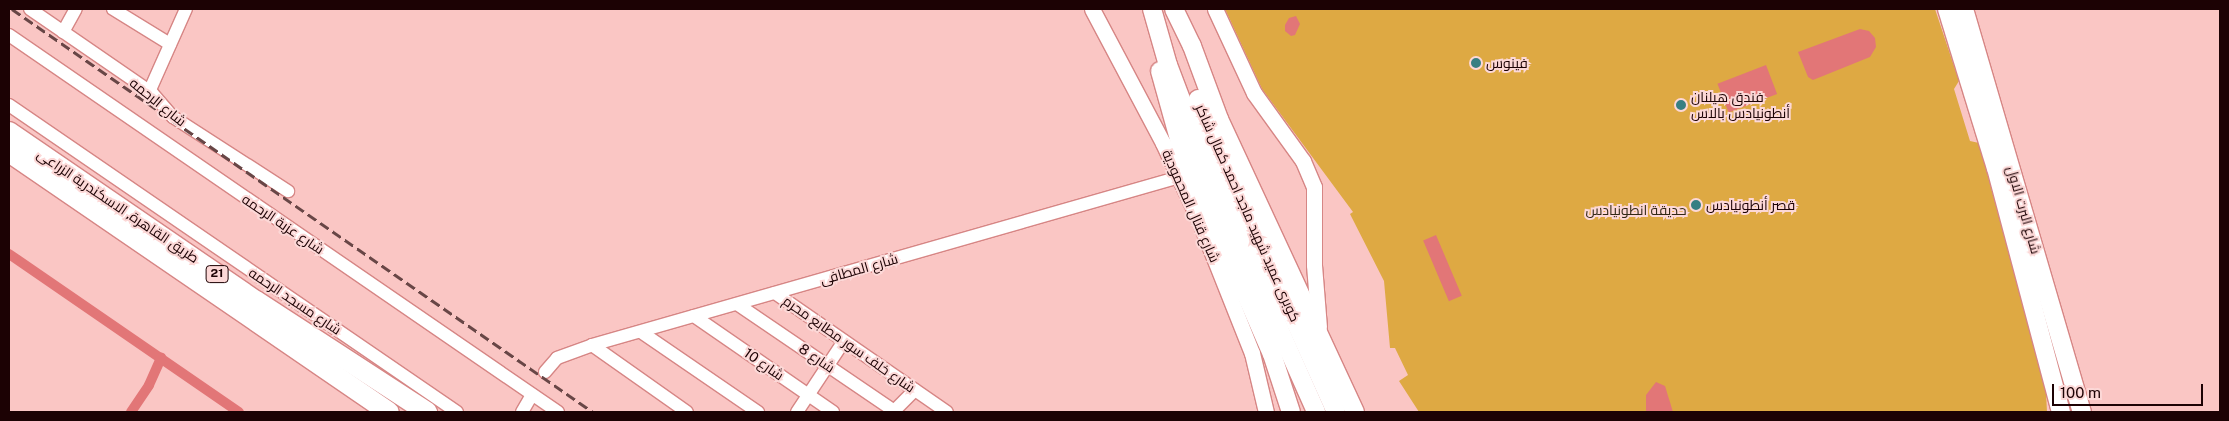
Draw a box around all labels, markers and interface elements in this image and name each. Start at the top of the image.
place label: فينوس [1486,55,1528,71]
marker: فينوس [1470,57,1482,69]
street label: شارع الرحمه [126,74,190,130]
place label: فندق هيلنان أنطونيادس بالاس [1691,89,1790,121]
marker: فندق هيلنان أنطونيادس بالاس [1675,99,1687,111]
street label: كوبرى عميد شهيد ماجد احمد كمال شاكر [1192,101,1304,325]
street label: طريق القاهرة, الاسكندرية الزراعى [34,145,202,267]
street label: شارع قنال المحمودية [1159,147,1223,265]
street label: شارع البرت الاول [2003,164,2045,256]
street label: شارع عزبة الرحمه [239,190,327,258]
place label: قصر أنطونيادس [1706,197,1795,213]
marker: قصر أنطونيادس [1690,199,1702,211]
park label: حديقة انطونيادس [1585,202,1687,218]
street label: شارع المطافى [818,250,900,288]
road number: 21 [204,264,230,284]
street label: شارع مسجد الرحمه [246,264,344,338]
street label: شارع خلف سور مطابع محرم [780,292,918,396]
street label: شارع 8 [796,340,838,376]
street label: شارع 10 [741,344,787,384]
scale bar [2054,374,2205,406]
text: 100 m [2060,384,2101,401]

